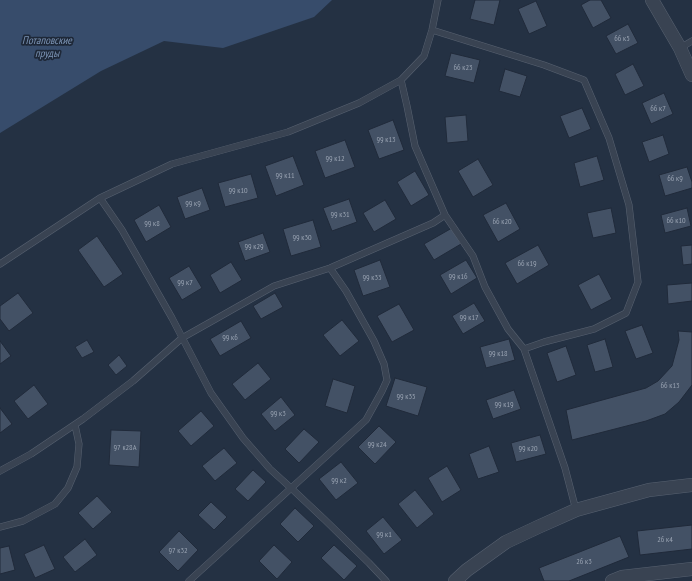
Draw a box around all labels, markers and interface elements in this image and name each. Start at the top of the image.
water label: Потаповские пруды [22,34,72,60]
house number: 66 к5 [614,34,630,44]
house number: 66 к23 [453,63,473,73]
house number: 66 к7 [650,104,666,114]
house number: 99 к13 [376,135,396,145]
house number: 99 к12 [325,154,345,164]
house number: 99 к11 [275,171,295,181]
house number: 66 к9 [667,174,683,184]
house number: 99 к10 [228,186,248,196]
house number: 99 к9 [185,199,201,209]
house number: 99 к31 [330,210,350,220]
house number: 66 к10 [666,216,686,226]
house number: 66 к20 [492,217,512,227]
house number: 99 к8 [144,219,160,229]
house number: 99 к30 [292,233,312,243]
house number: 99 к29 [244,242,264,252]
house number: 66 к19 [517,259,537,269]
house number: 99 к16 [448,272,468,282]
house number: 99 к33 [362,273,382,283]
house number: 99 к7 [177,278,193,288]
house number: 99 к17 [459,313,479,323]
house number: 99 к6 [222,333,238,343]
house number: 99 к18 [488,349,508,359]
house number: 66 к13 [660,381,680,391]
house number: 99 к35 [396,392,416,402]
house number: 99 к19 [494,400,514,410]
house number: 99 к3 [270,409,286,419]
house number: 99 к24 [367,440,387,450]
house number: 97 к28А [114,443,136,453]
house number: 99 к20 [518,444,538,454]
house number: 99 к2 [331,476,347,486]
house number: 99 к1 [376,530,392,540]
house number: 26 к4 [657,535,673,545]
house number: 97 к32 [168,546,188,556]
house number: 26 к3 [576,557,592,567]

